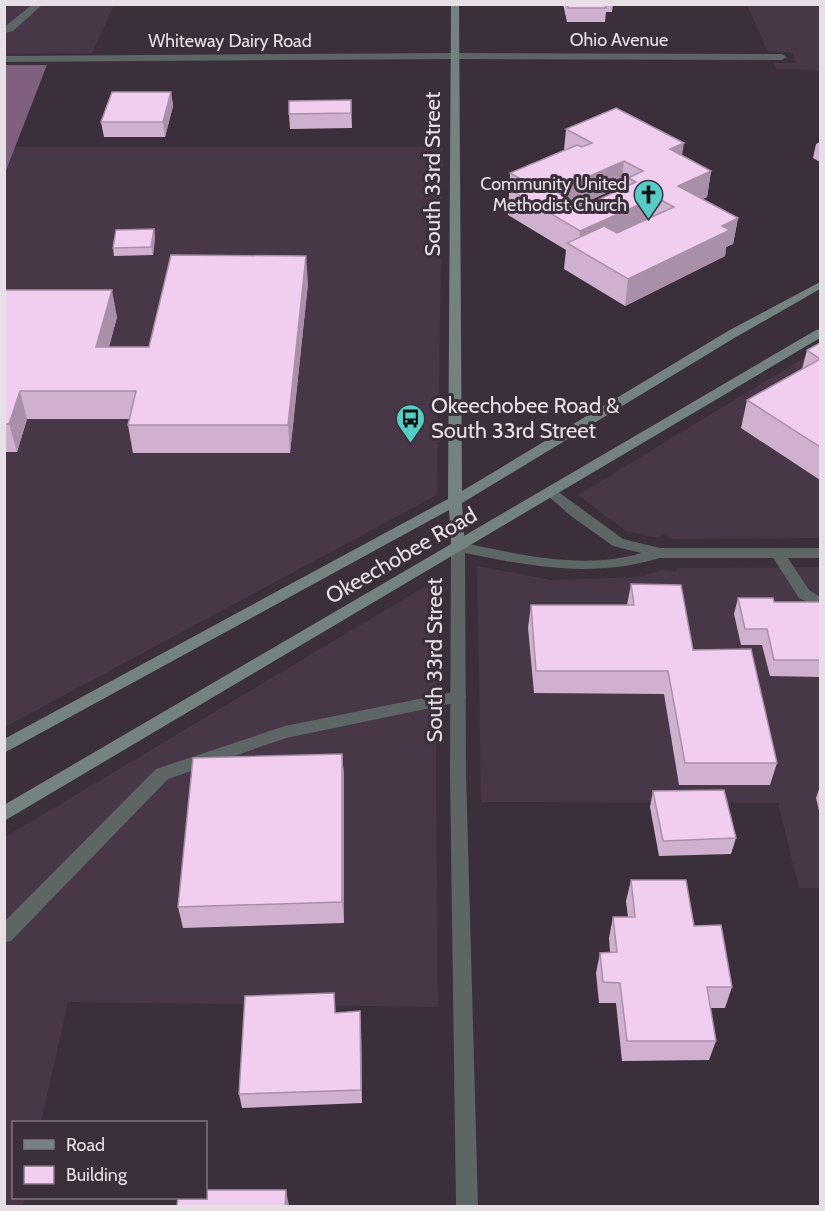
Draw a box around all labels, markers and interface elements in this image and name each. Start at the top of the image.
street label: Ohio Avenue [570,29,668,51]
street label: Whiteway Dairy Road [148,30,312,52]
street label: South 33rd Street [419,91,446,256]
place label: Community United Methodist Church [480,173,627,216]
church icon: Community United Methodist Church [632,178,664,220]
place label: Okeechobee Road & South 33rd Street [431,392,620,444]
bus stop icon: Okeechobee Road & South 33rd Street [394,402,426,444]
street label: Okeechobee Road [321,501,482,610]
street label: South 33rd Street [421,577,448,742]
legend [12,1121,207,1199]
text: Road [66,1134,105,1156]
text: Building [66,1164,128,1186]

